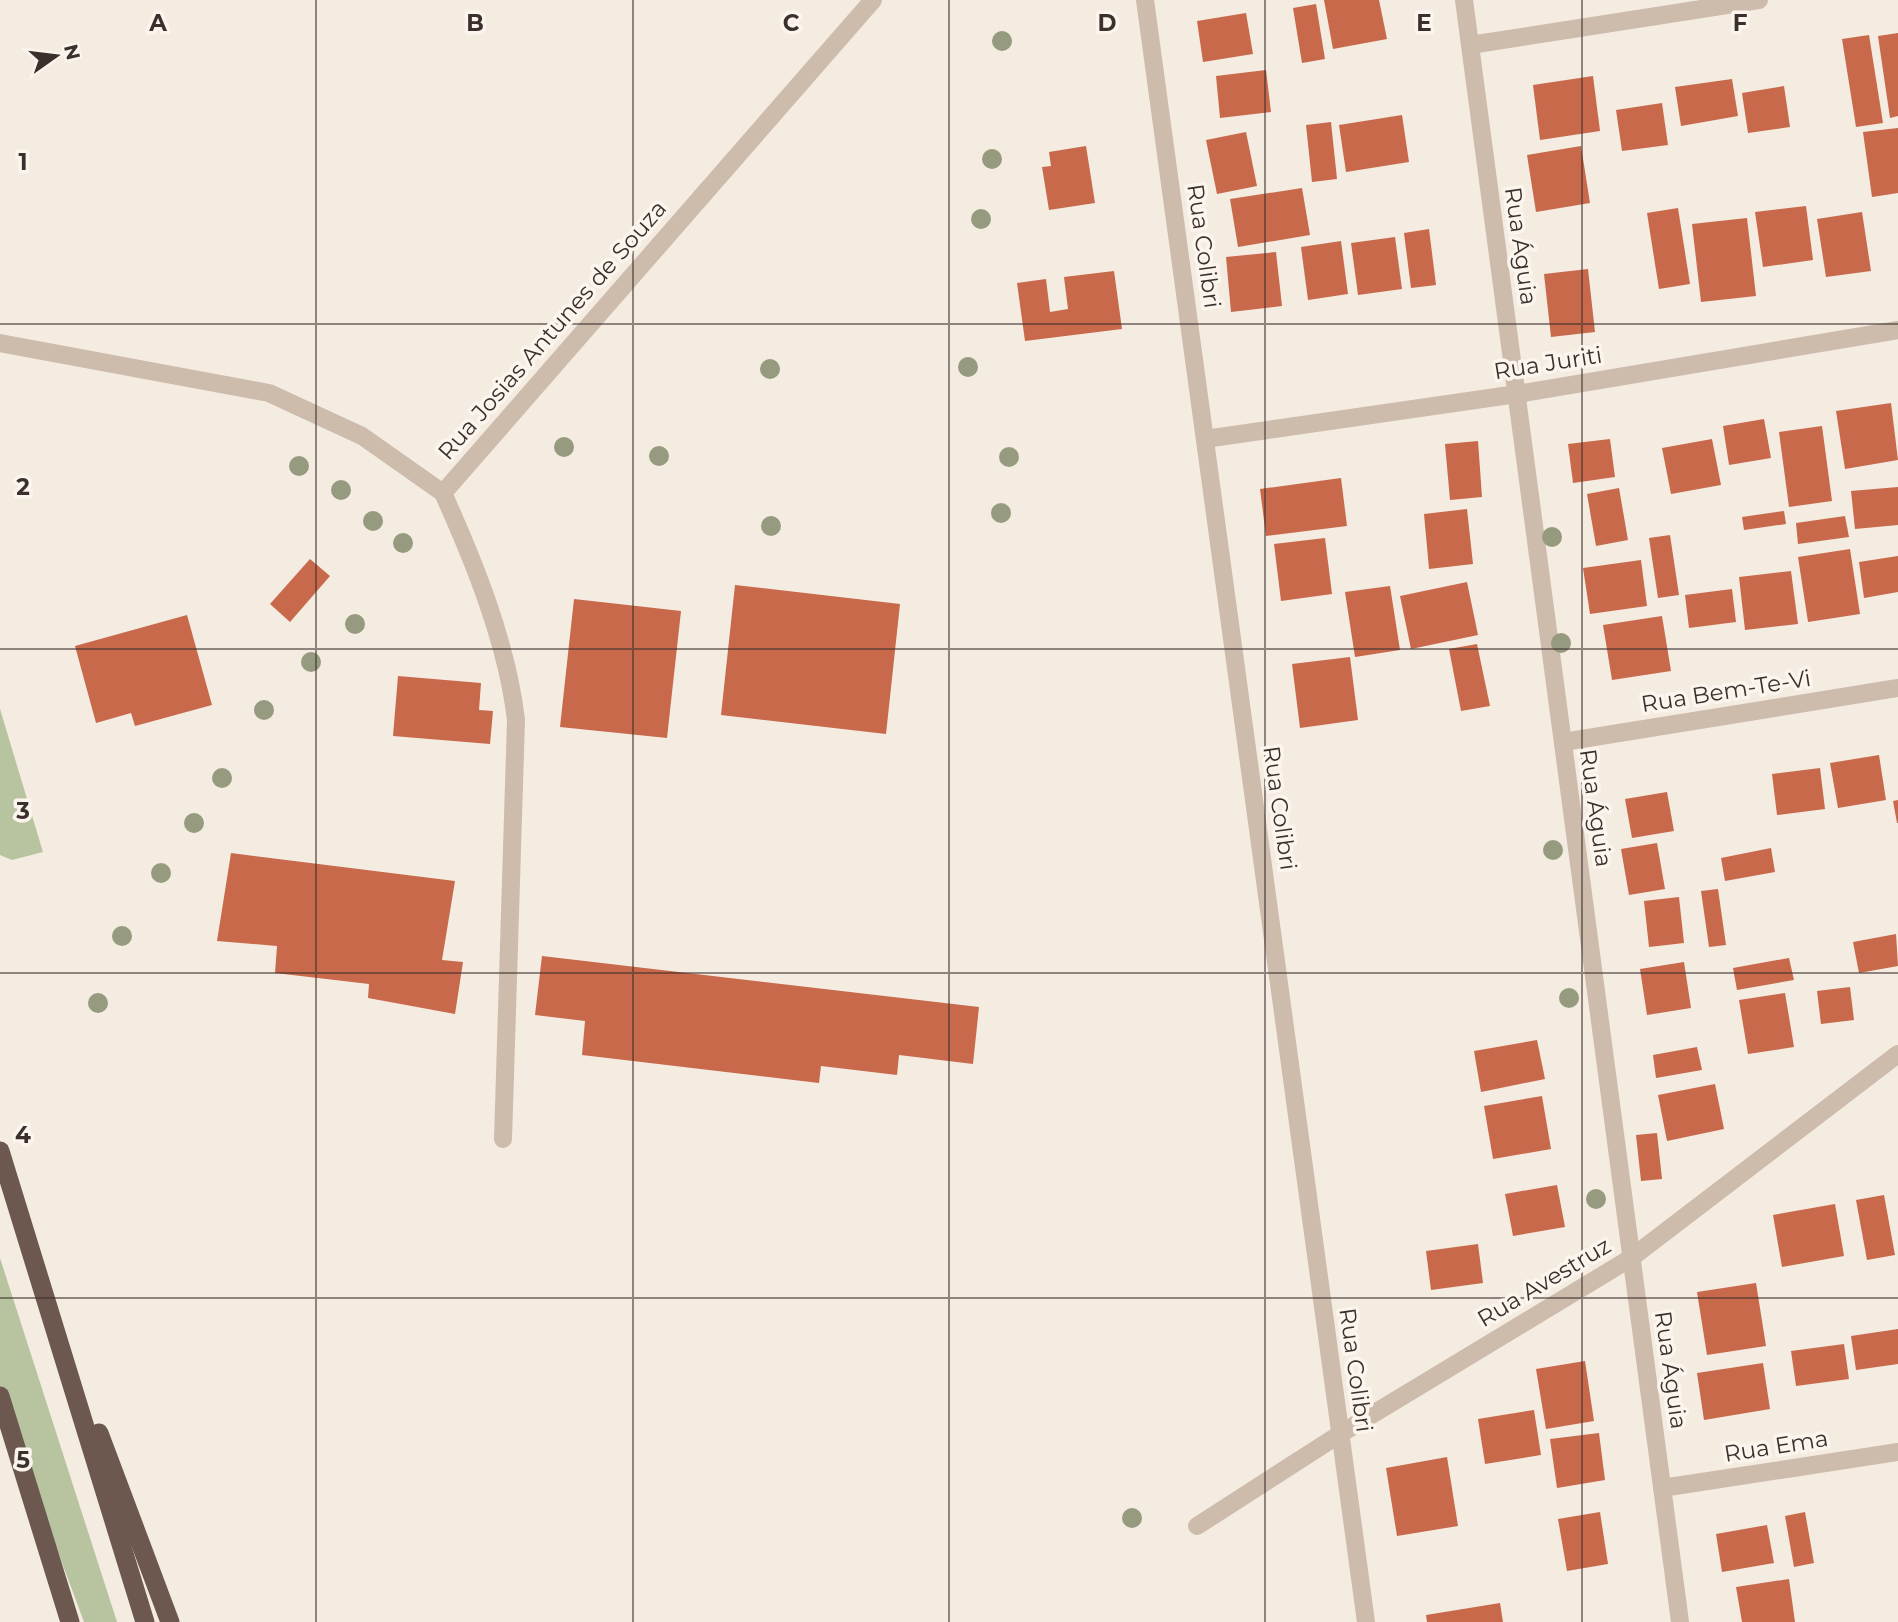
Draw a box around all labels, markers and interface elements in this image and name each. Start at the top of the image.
text: A [148,9,167,37]
text: B [466,9,484,37]
text: C [783,9,800,37]
text: D [1098,9,1117,37]
text: E [1416,9,1432,37]
text: F [1733,9,1748,37]
north arrow [21,21,91,91]
text: N [59,42,85,62]
text: 1 [18,148,28,176]
street label: Rua Colibri [1181,182,1227,310]
street label: Rua Águia [1499,185,1543,307]
street label: Rua Josias Antunes de Souza [432,195,672,465]
street label: Rua Juriti [1492,341,1604,385]
text: 2 [16,473,30,501]
street label: Rua Bem-Te-Vi [1639,664,1813,718]
street label: Rua Colibri [1257,744,1303,872]
street label: Rua Águia [1574,747,1618,869]
text: 3 [15,797,30,825]
text: 4 [15,1121,31,1149]
street label: Rua Avestruz [1472,1231,1616,1333]
street label: Rua Colibri [1333,1306,1379,1434]
street label: Rua Águia [1649,1309,1693,1431]
street label: Rua Ema [1722,1424,1830,1468]
text: 5 [16,1446,30,1474]

